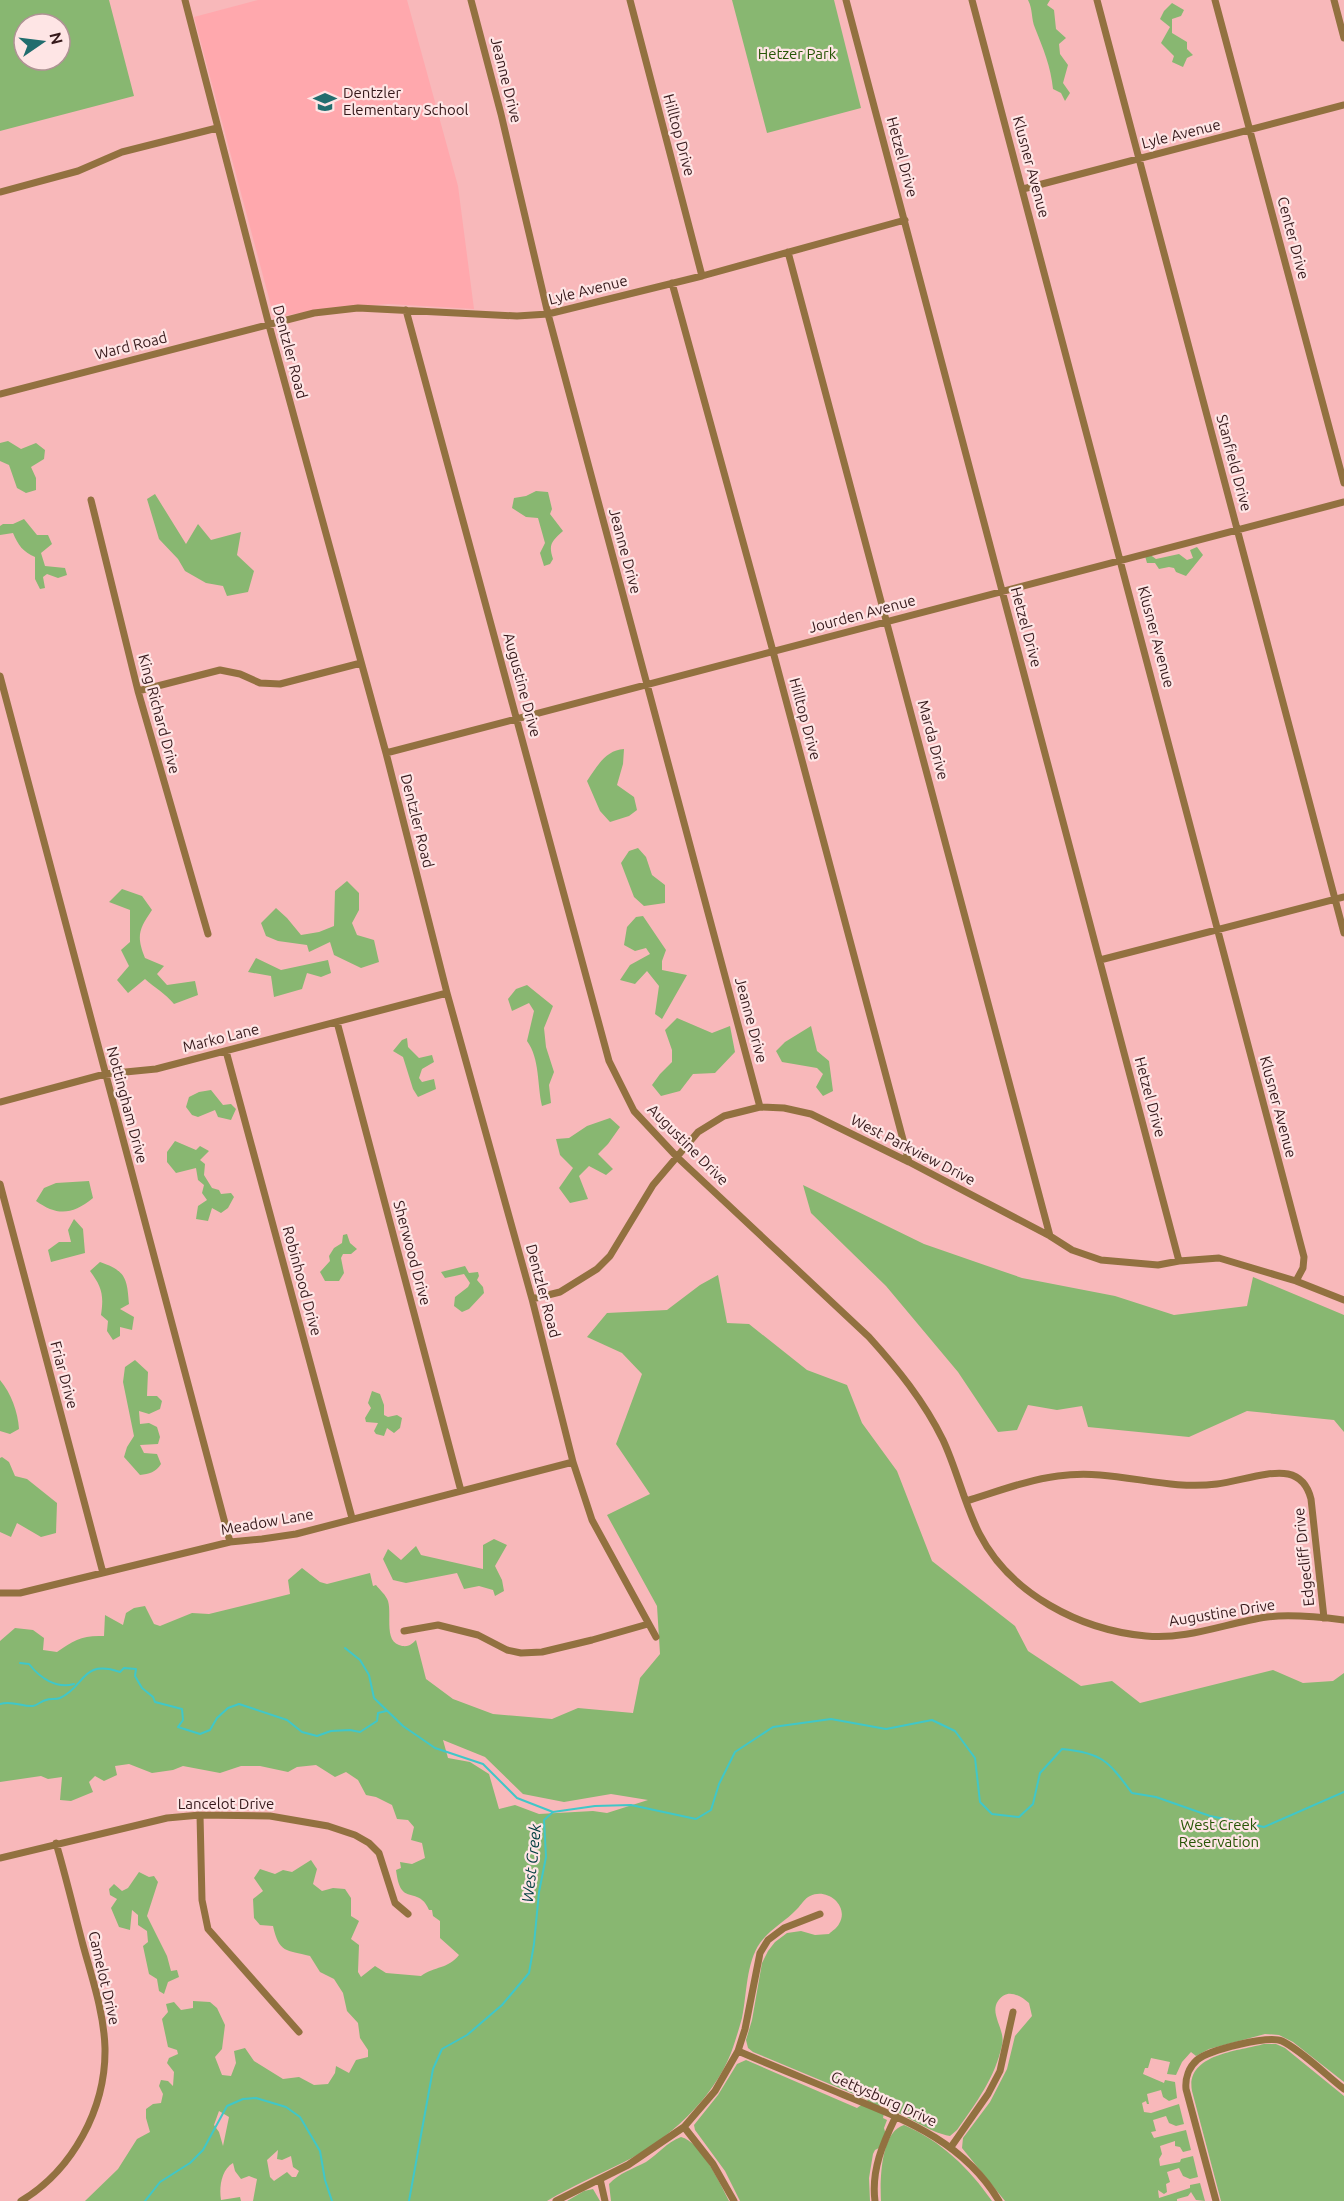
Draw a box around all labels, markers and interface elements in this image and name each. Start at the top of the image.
north arrow [12,12,72,72]
text: N [46,30,67,46]
street label: Jeanne Drive [488,35,525,124]
park label: Hetzer Park [758,45,837,62]
place label: Dentzler Elementary School [343,84,469,118]
school or university icon: Dentzler Elementary School [312,89,338,115]
street label: Hilltop Drive [660,92,699,178]
street label: Klusner Avenue [1010,114,1053,220]
street label: Hetzel Drive [884,115,921,199]
street label: Lyle Avenue [1140,115,1222,152]
street label: Center Drive [1274,195,1313,281]
street label: Lyle Avenue [547,271,629,308]
street label: Dentzler Road [270,303,311,401]
street label: Ward Road [93,328,169,363]
street label: Stanfield Drive [1213,413,1256,513]
street label: Jeanne Drive [606,506,645,595]
street label: Klusner Avenue [1135,584,1178,690]
street label: Hetzel Drive [1008,585,1045,669]
street label: Jourden Avenue [807,591,917,636]
street label: Augustine Drive [500,631,545,739]
street label: King Richard Drive [135,652,184,776]
street label: Hilltop Drive [786,676,825,762]
street label: Marda Drive [915,698,952,782]
street label: Dentzler Road [398,772,437,870]
street label: Jeanne Drive [732,975,771,1064]
street label: Marko Lane [181,1020,261,1055]
street label: Nottingham Drive [104,1045,151,1165]
street label: Klusner Avenue [1257,1054,1300,1160]
street label: Hetzel Drive [1132,1055,1169,1139]
street label: Augustine Drive [644,1101,732,1189]
street label: West Parkview Drive [848,1111,978,1188]
street label: Sherwood Drive [390,1199,435,1307]
street label: Robinhood Drive [280,1224,325,1338]
street label: Dentzler Road [523,1242,564,1340]
street label: Friar Drive [47,1339,82,1411]
street label: Meadow Lane [219,1505,315,1538]
street label: Edgecliff Drive [1290,1507,1317,1607]
street label: Augustine Drive [1168,1596,1276,1629]
street label: Lancelot Drive [178,1795,274,1812]
park label: West Creek Reservation [1179,1816,1259,1850]
water label: West Creek [518,1822,544,1903]
street label: Camelot Drive [85,1929,124,2026]
street label: Gettysburg Drive [829,2068,940,2130]

